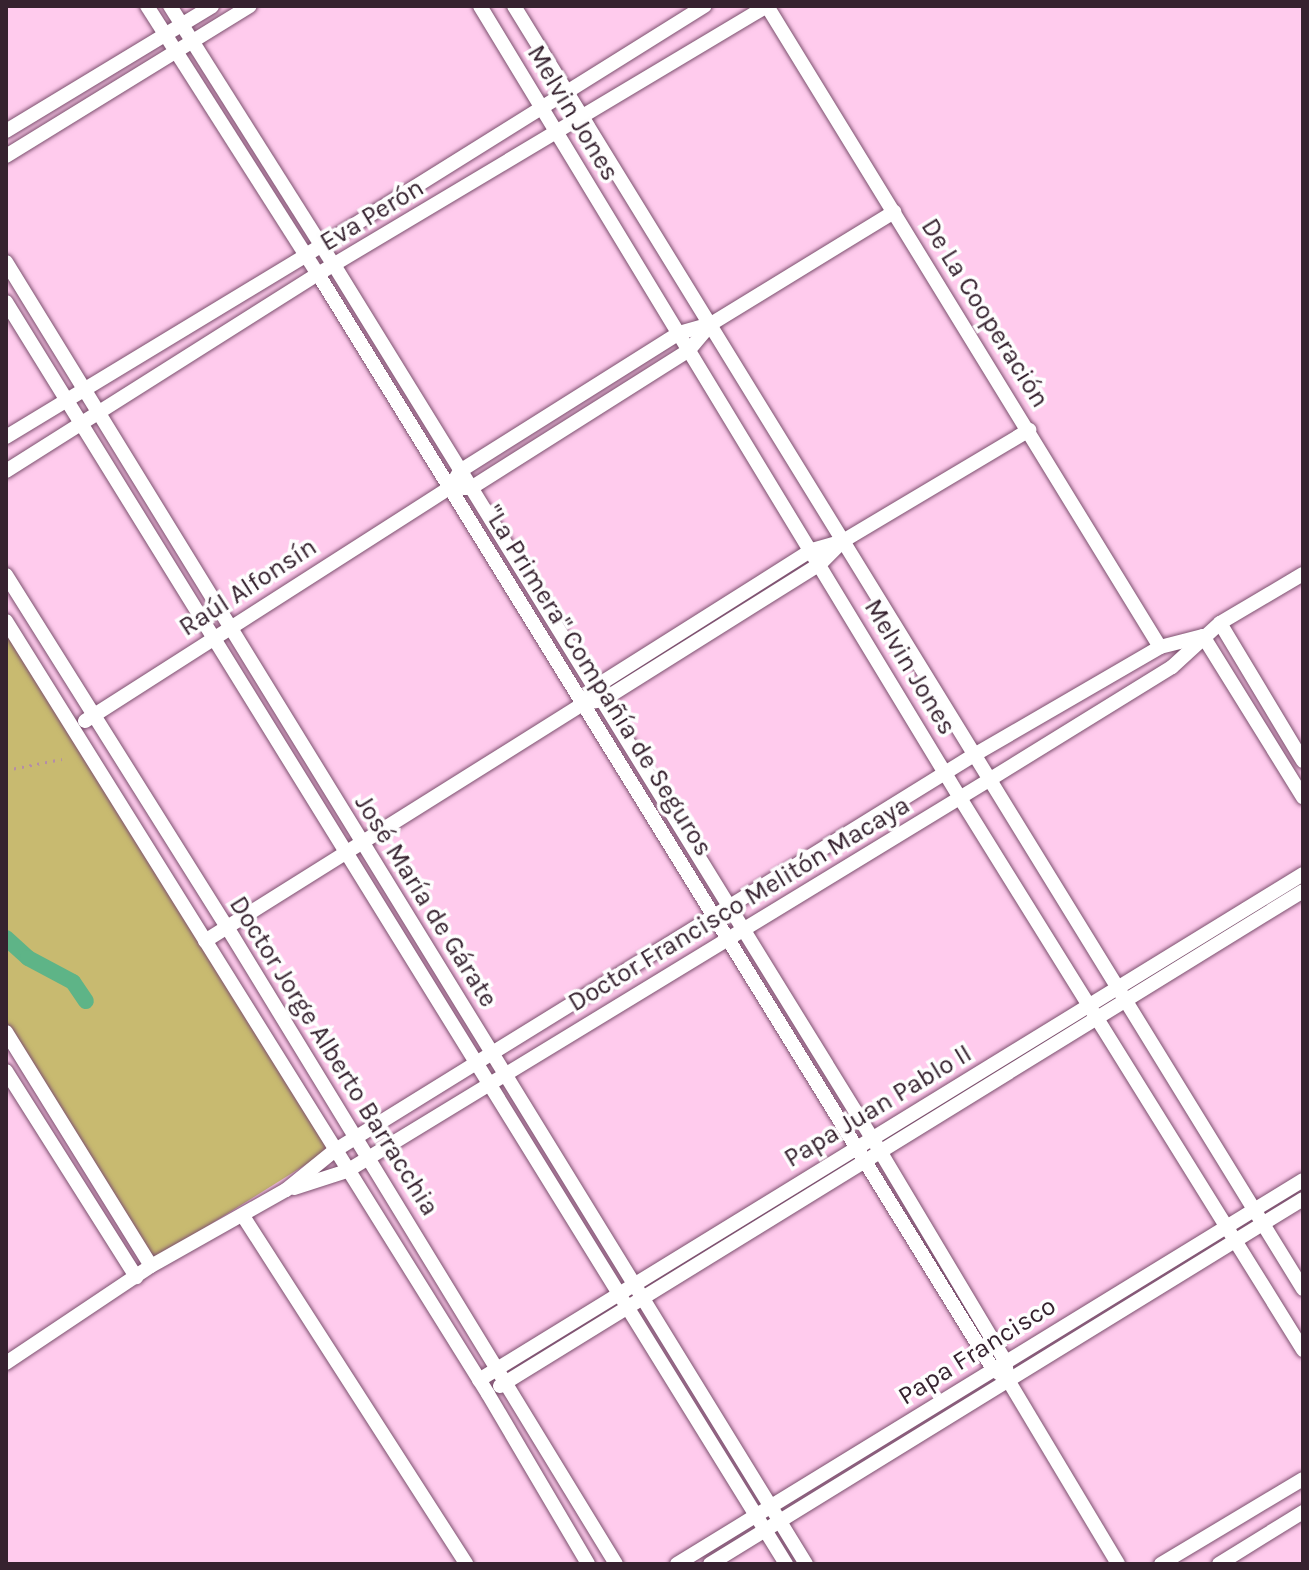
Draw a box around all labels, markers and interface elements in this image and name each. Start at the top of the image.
street label: Melvin Jones [520,40,626,186]
street label: Eva Perón [315,172,429,258]
street label: De La Cooperación [914,213,1056,413]
street label: "La Primera" Compañía de Seguros [477,500,719,862]
street label: Raúl Alfonsín [173,531,323,643]
street label: Melvin Jones [857,594,963,740]
street label: José María de Gárate [348,789,504,1013]
street label: Doctor Francisco Melitón Macaya [563,789,915,1019]
street label: Doctor Jorge Alberto Barracchia [222,890,446,1222]
street label: Papa Juan Pablo II [779,1038,977,1174]
street label: Papa Francisco [892,1290,1062,1412]

